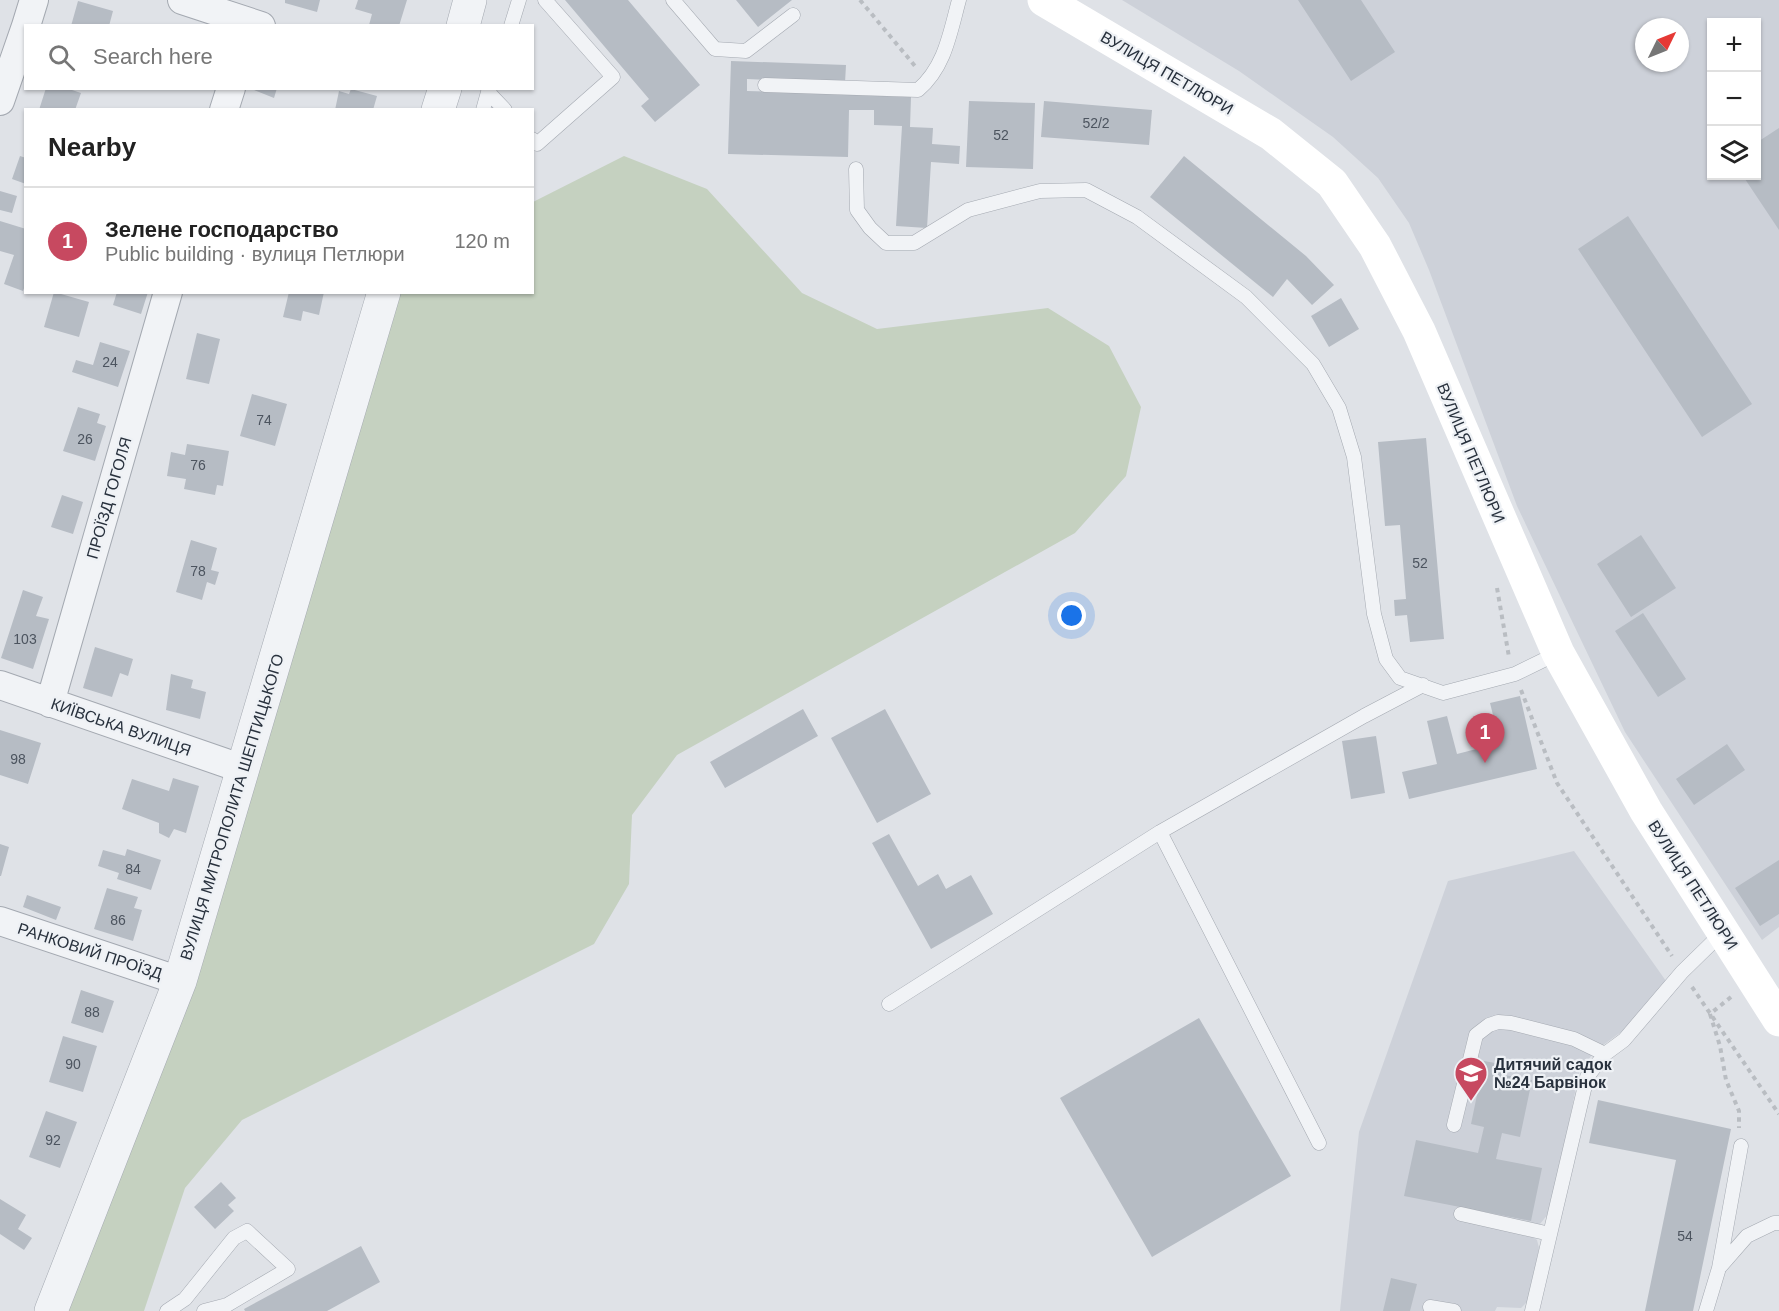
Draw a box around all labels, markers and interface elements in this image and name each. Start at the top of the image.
north arrow [1635,18,1689,72]
map controls [1707,18,1761,180]
button: + [1707,18,1761,72]
search box [24,24,534,90]
street label: ВУЛИЦЯ ПЕТЛЮРИ [1098,28,1236,118]
icon: search [45,41,78,74]
text: Search here [93,44,213,69]
button: − [1707,72,1761,126]
house number: 52/2 [1082,115,1110,131]
button: layers [1707,126,1761,180]
house number: 52 [993,127,1009,143]
text: Nearby [48,132,136,162]
text: Зелене господарство [105,217,339,242]
text: 1 [62,230,73,252]
text: 120 m [454,230,510,252]
text: Public building · вулиця Петлюри [105,243,405,265]
house number: 24 [102,354,118,370]
street label: ВУЛИЦЯ ПЕТЛЮРИ [1434,381,1508,525]
house number: 74 [256,412,272,428]
house number: 26 [77,431,93,447]
street label: ПРОЇЗД ГОГОЛЯ [83,435,135,561]
house number: 76 [190,457,206,473]
house number: 52 [1412,555,1428,571]
house number: 78 [190,563,206,579]
your location [1057,601,1086,630]
house number: 103 [13,631,37,647]
street label: ВУЛИЦЯ МИТРОПОЛИТА ШЕПТИЦЬКОГО [177,652,287,962]
street label: КИЇВСЬКА ВУЛИЦЯ [49,695,193,759]
pin: 1 [1466,714,1504,763]
house number: 98 [10,751,26,767]
street label: ВУЛИЦЯ ПЕТЛЮРИ [1645,817,1741,953]
house number: 84 [125,861,141,877]
house number: 86 [110,912,126,928]
street label: РАНКОВИЙ ПРОЇЗД [16,919,165,982]
house number: 88 [84,1004,100,1020]
school or university icon: Дитячий садок №24 Барвінок [1453,1055,1489,1102]
house number: 90 [65,1056,81,1072]
place label: Дитячий садок №24 Барвінок [1494,1056,1613,1091]
house number: 92 [45,1132,61,1148]
house number: 54 [1677,1228,1693,1244]

